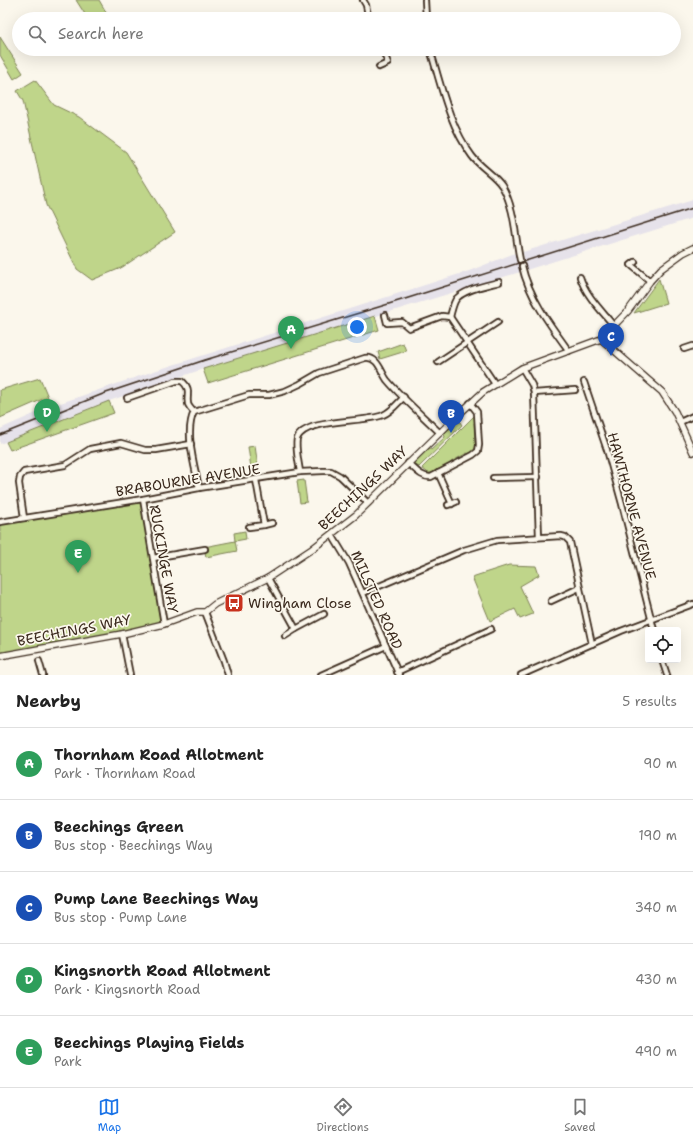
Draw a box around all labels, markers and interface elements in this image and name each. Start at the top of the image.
search box [12,12,681,56]
icon: search [26,23,48,45]
text: Search here [58,24,144,44]
pin: A [278,316,304,349]
your location [347,317,367,337]
pin: C [598,323,624,356]
pin: D [34,399,60,432]
pin: B [438,400,464,433]
street label: HAWTHORNE AVENUE [604,430,660,582]
street label: BEECHINGS WAY [315,442,412,534]
street label: BRABOURNE AVENUE [114,460,262,500]
street label: RUCKINGE WAY [146,503,183,615]
pin: E [65,540,91,573]
street label: MILSTED ROAD [347,548,407,652]
bus stop icon: Wingham Close [223,592,245,614]
place label: Wingham Close [248,594,352,612]
street label: BEECHINGS WAY [16,610,133,650]
map controls [645,627,681,663]
button: locate [645,627,681,663]
text: Nearby [16,690,81,712]
text: 5 results [622,693,677,710]
text: Thornham Road Allotment [54,745,264,765]
text: A [24,755,34,772]
text: 90 m [643,755,677,772]
text: Park · Thornham Road [54,765,196,782]
text: Beechings Green [54,817,184,837]
text: B [25,827,33,844]
text: 190 m [638,827,677,844]
text: Bus stop · Beechings Way [54,837,213,854]
text: Pump Lane Beechings Way [54,889,259,909]
text: C [25,899,33,916]
text: 340 m [635,899,677,916]
text: Bus stop · Pump Lane [54,909,187,926]
text: Kingsnorth Road Allotment [54,961,271,981]
text: D [24,971,34,988]
text: 430 m [635,971,677,988]
text: Park · Kingsnorth Road [54,981,200,998]
text: Beechings Playing Fields [54,1033,244,1053]
text: E [25,1043,33,1060]
text: 490 m [635,1043,677,1060]
text: Park [54,1053,82,1070]
tab: Map [98,1096,121,1135]
tab: Directions [316,1096,369,1135]
tab: Saved [564,1096,595,1135]

